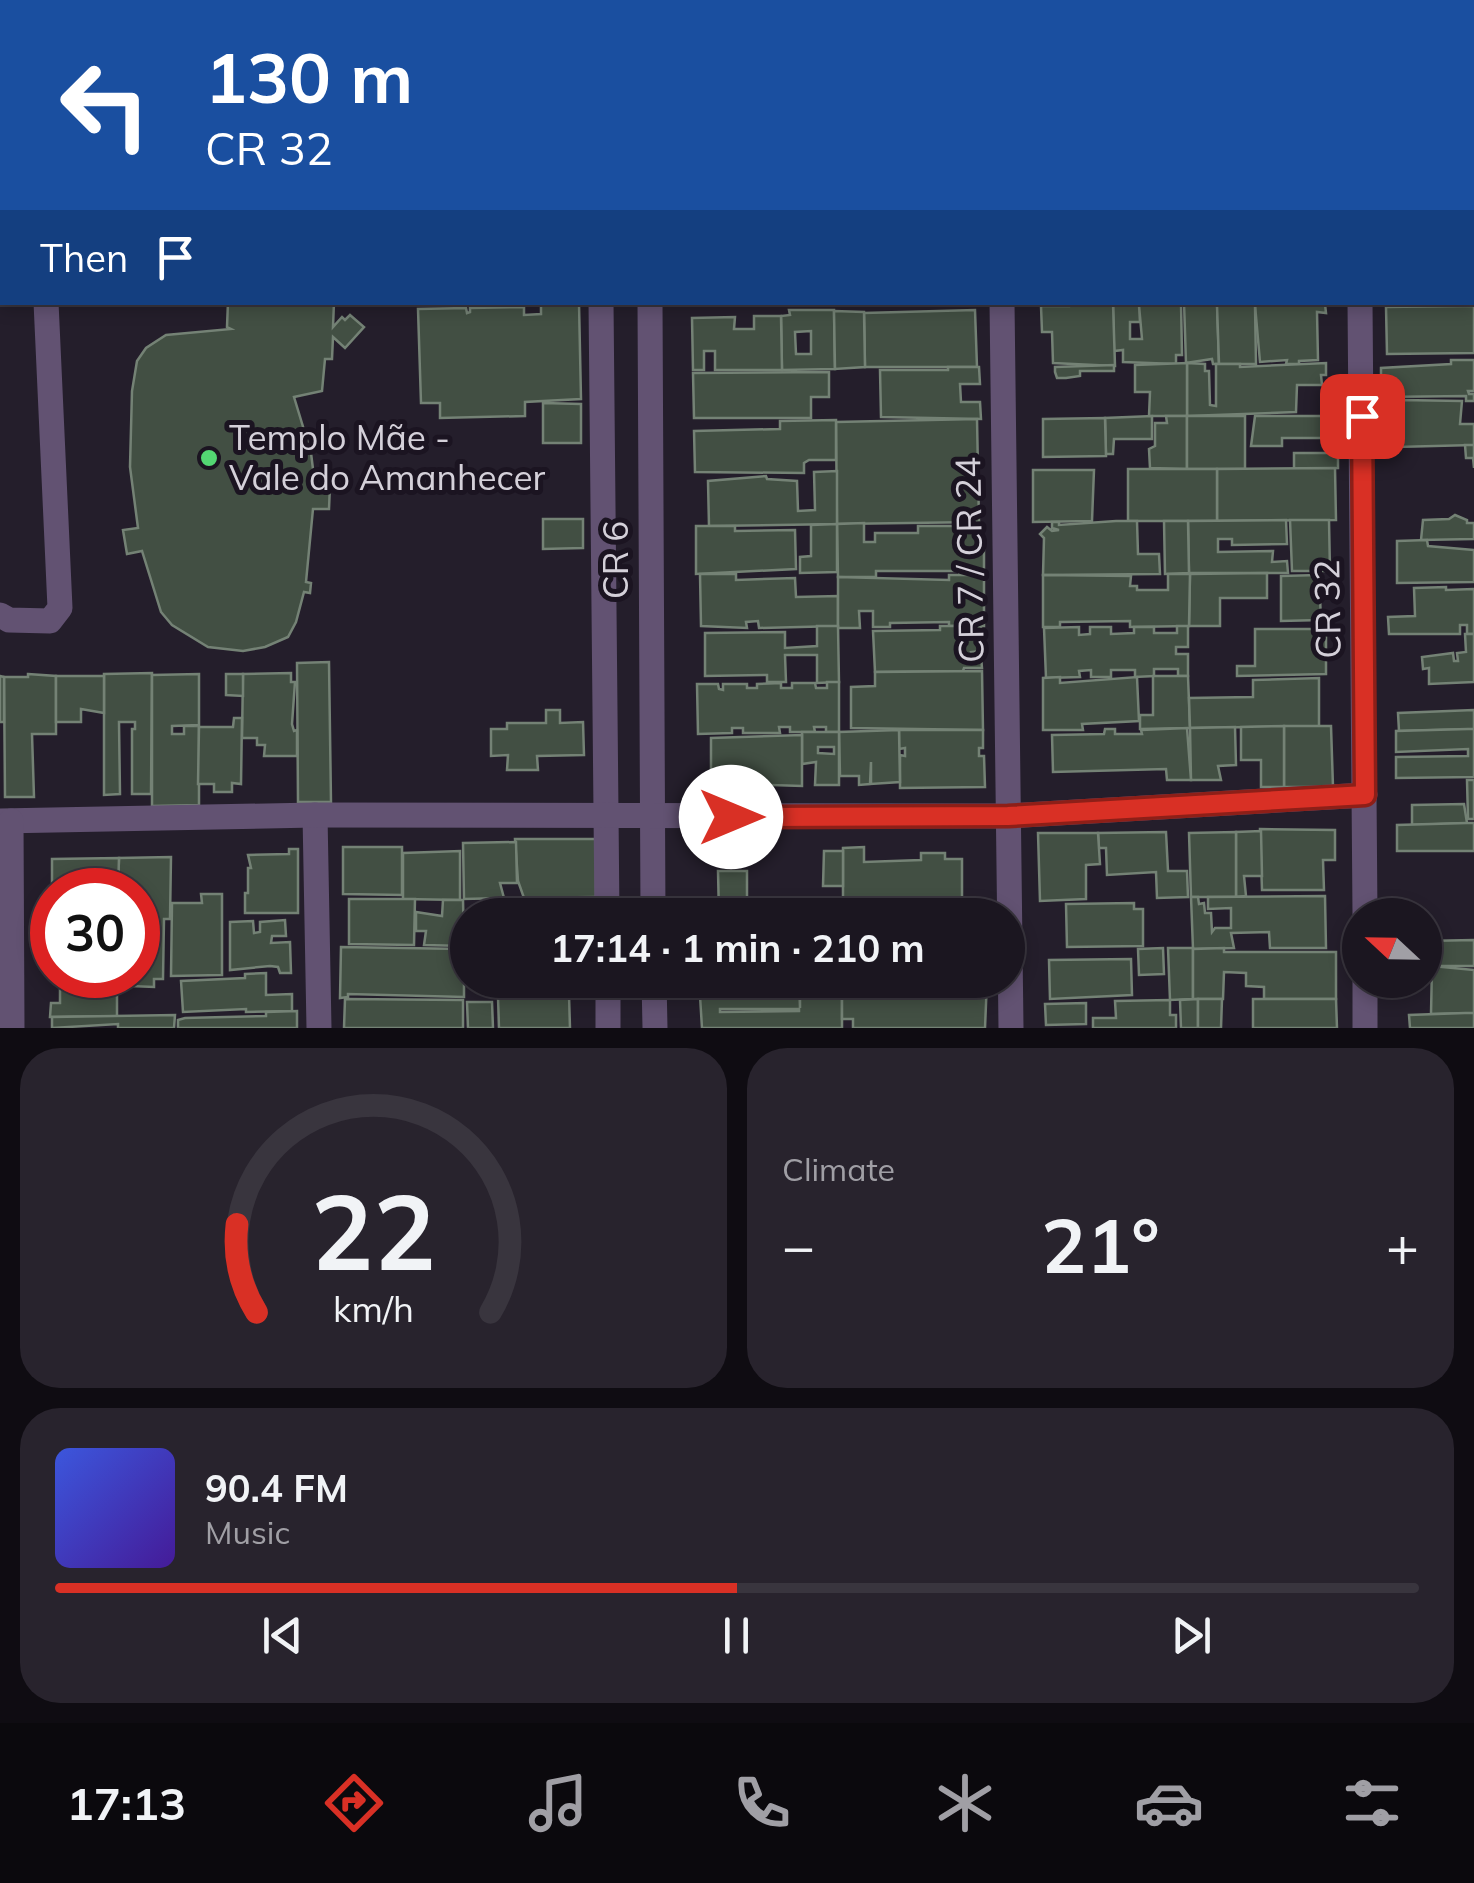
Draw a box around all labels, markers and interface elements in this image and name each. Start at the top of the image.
text: 130 m [205,33,413,121]
icon: left [40,40,170,170]
text: CR 32 [205,120,333,176]
icon: arrive [148,230,203,285]
text: Then [40,234,128,282]
pin [1320,374,1405,459]
icon: arrive [1335,389,1390,444]
place label: Templo Mãe - Vale do Amanhecer [229,415,546,499]
marker: Templo Mãe - Vale do Amanhecer [198,447,220,469]
street label: CR 7 / CR 24 [945,457,993,663]
street label: CR 6 [593,521,637,599]
street label: CR 32 [1304,559,1350,659]
position arrow [679,765,783,869]
speed limit sign: 30 [30,868,160,998]
north arrow [1342,898,1442,998]
map controls [1342,898,1442,998]
text: 17:14 · 1 min · 210 m [550,924,925,972]
text: Climate [782,1149,895,1189]
text: 22 [311,1165,436,1296]
text: 21° [1041,1198,1160,1292]
text: − [782,1211,815,1280]
text: + [1386,1211,1419,1280]
text: km/h [333,1286,414,1331]
text: 90.4 FM [205,1464,348,1512]
text: Music [205,1512,290,1552]
icon: previous [255,1608,310,1663]
icon: pause [709,1608,764,1663]
icon: next [1164,1608,1219,1663]
icon: directions [319,1768,389,1838]
icon: music [523,1768,593,1838]
icon: phone [727,1768,797,1838]
icon: climate [930,1768,1000,1838]
icon: car [1134,1768,1204,1838]
icon: filters [1337,1768,1407,1838]
text: 17:13 [67,1775,186,1831]

